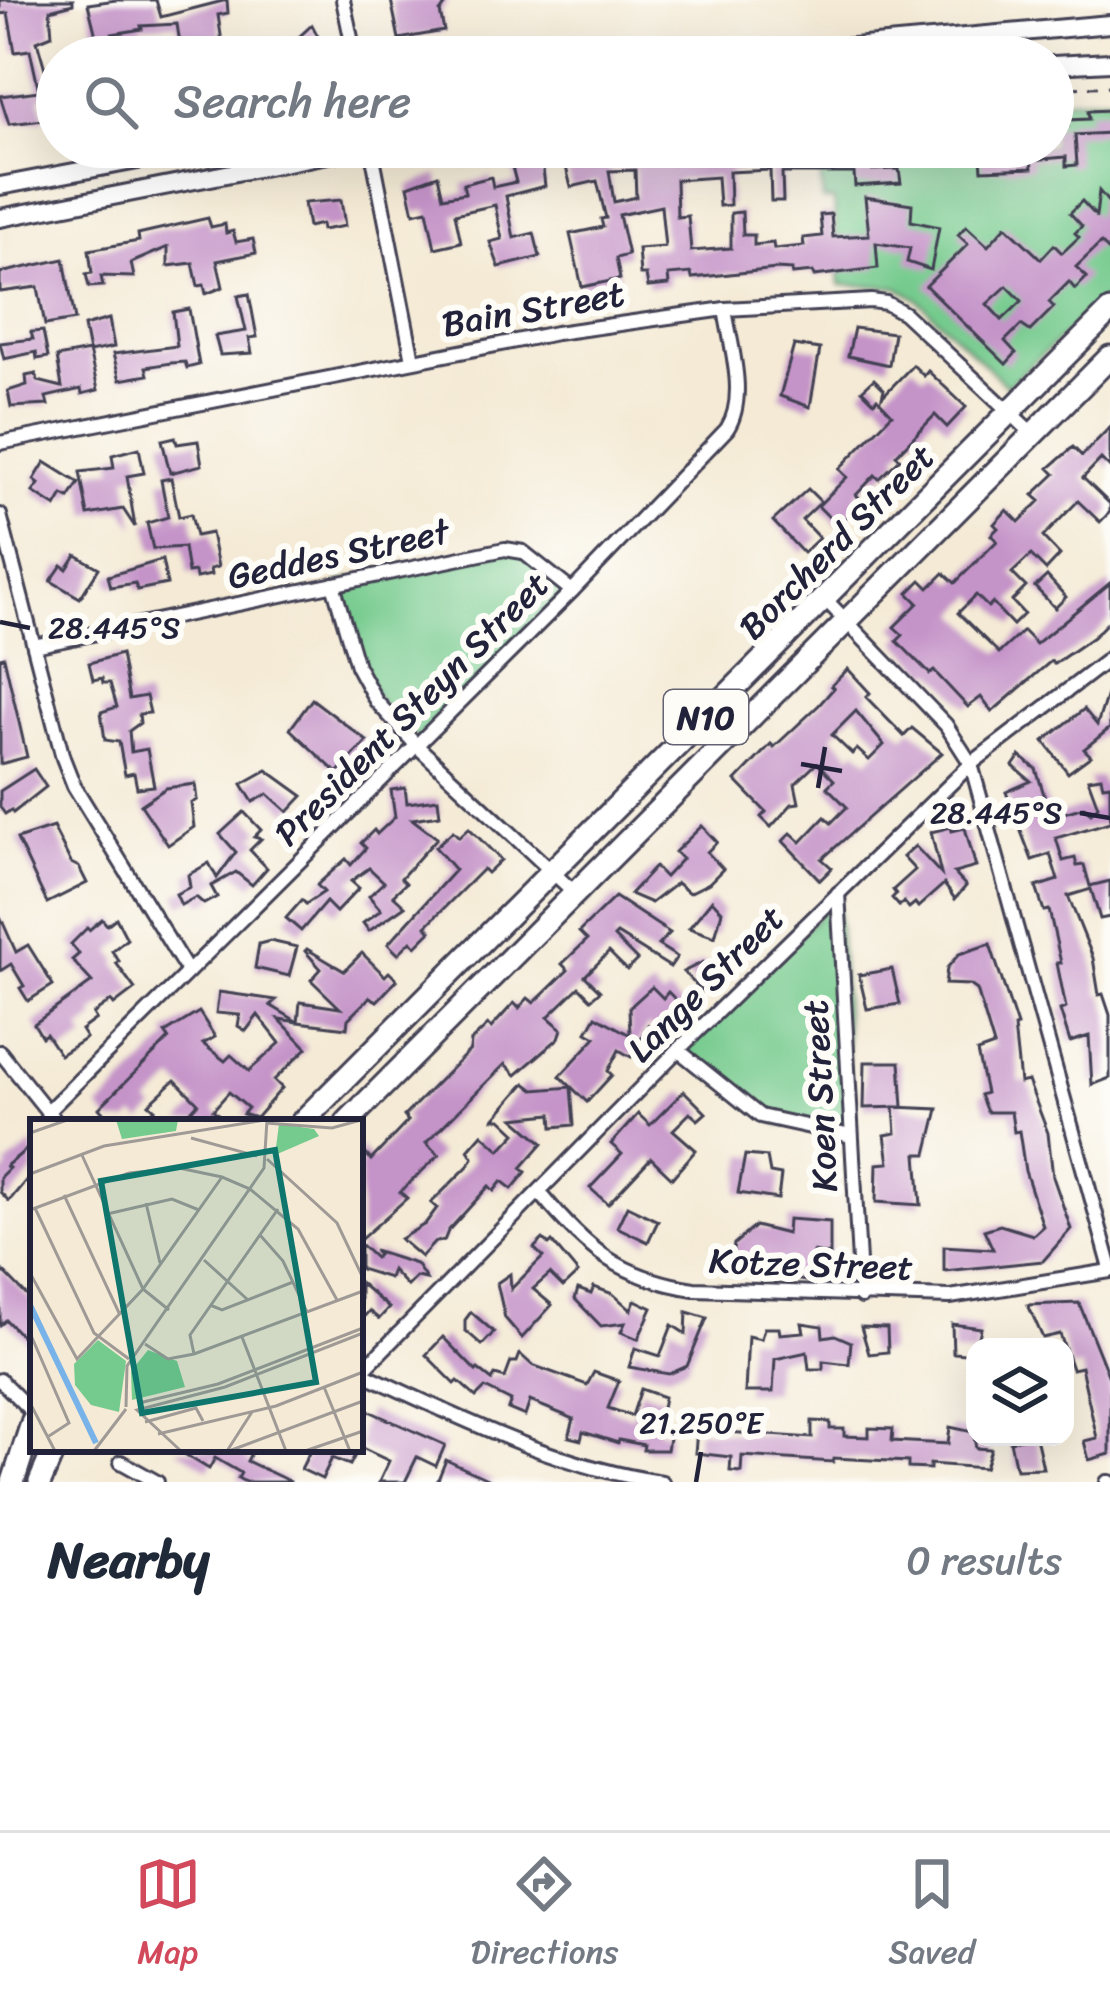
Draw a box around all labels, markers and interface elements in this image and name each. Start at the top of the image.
search box [36,36,1074,168]
text: Search here [174,62,411,142]
icon: search [78,69,144,135]
street label: Bain Street [437,261,629,356]
street label: Borcherd Street [723,428,951,656]
street label: Geddes Street [222,499,456,609]
street label: President Steyn Street [258,555,565,862]
text: 28.445°S [48,601,180,655]
road number: N10 [664,690,748,744]
text: 28.445°S [930,786,1062,840]
street label: Lange Street [611,889,800,1078]
street label: Koen Street [783,998,857,1194]
inset map [30,1119,363,1452]
street label: Kotze Street [708,1228,914,1300]
map controls [966,1338,1074,1446]
button: layers [966,1338,1074,1446]
text: 21.250°E [639,1396,765,1450]
text: Nearby [48,1515,209,1605]
text: 0 results [906,1526,1062,1595]
tab: Map [135,1851,201,1981]
tab: Directions [471,1851,618,1981]
tab: Saved [888,1851,975,1981]

